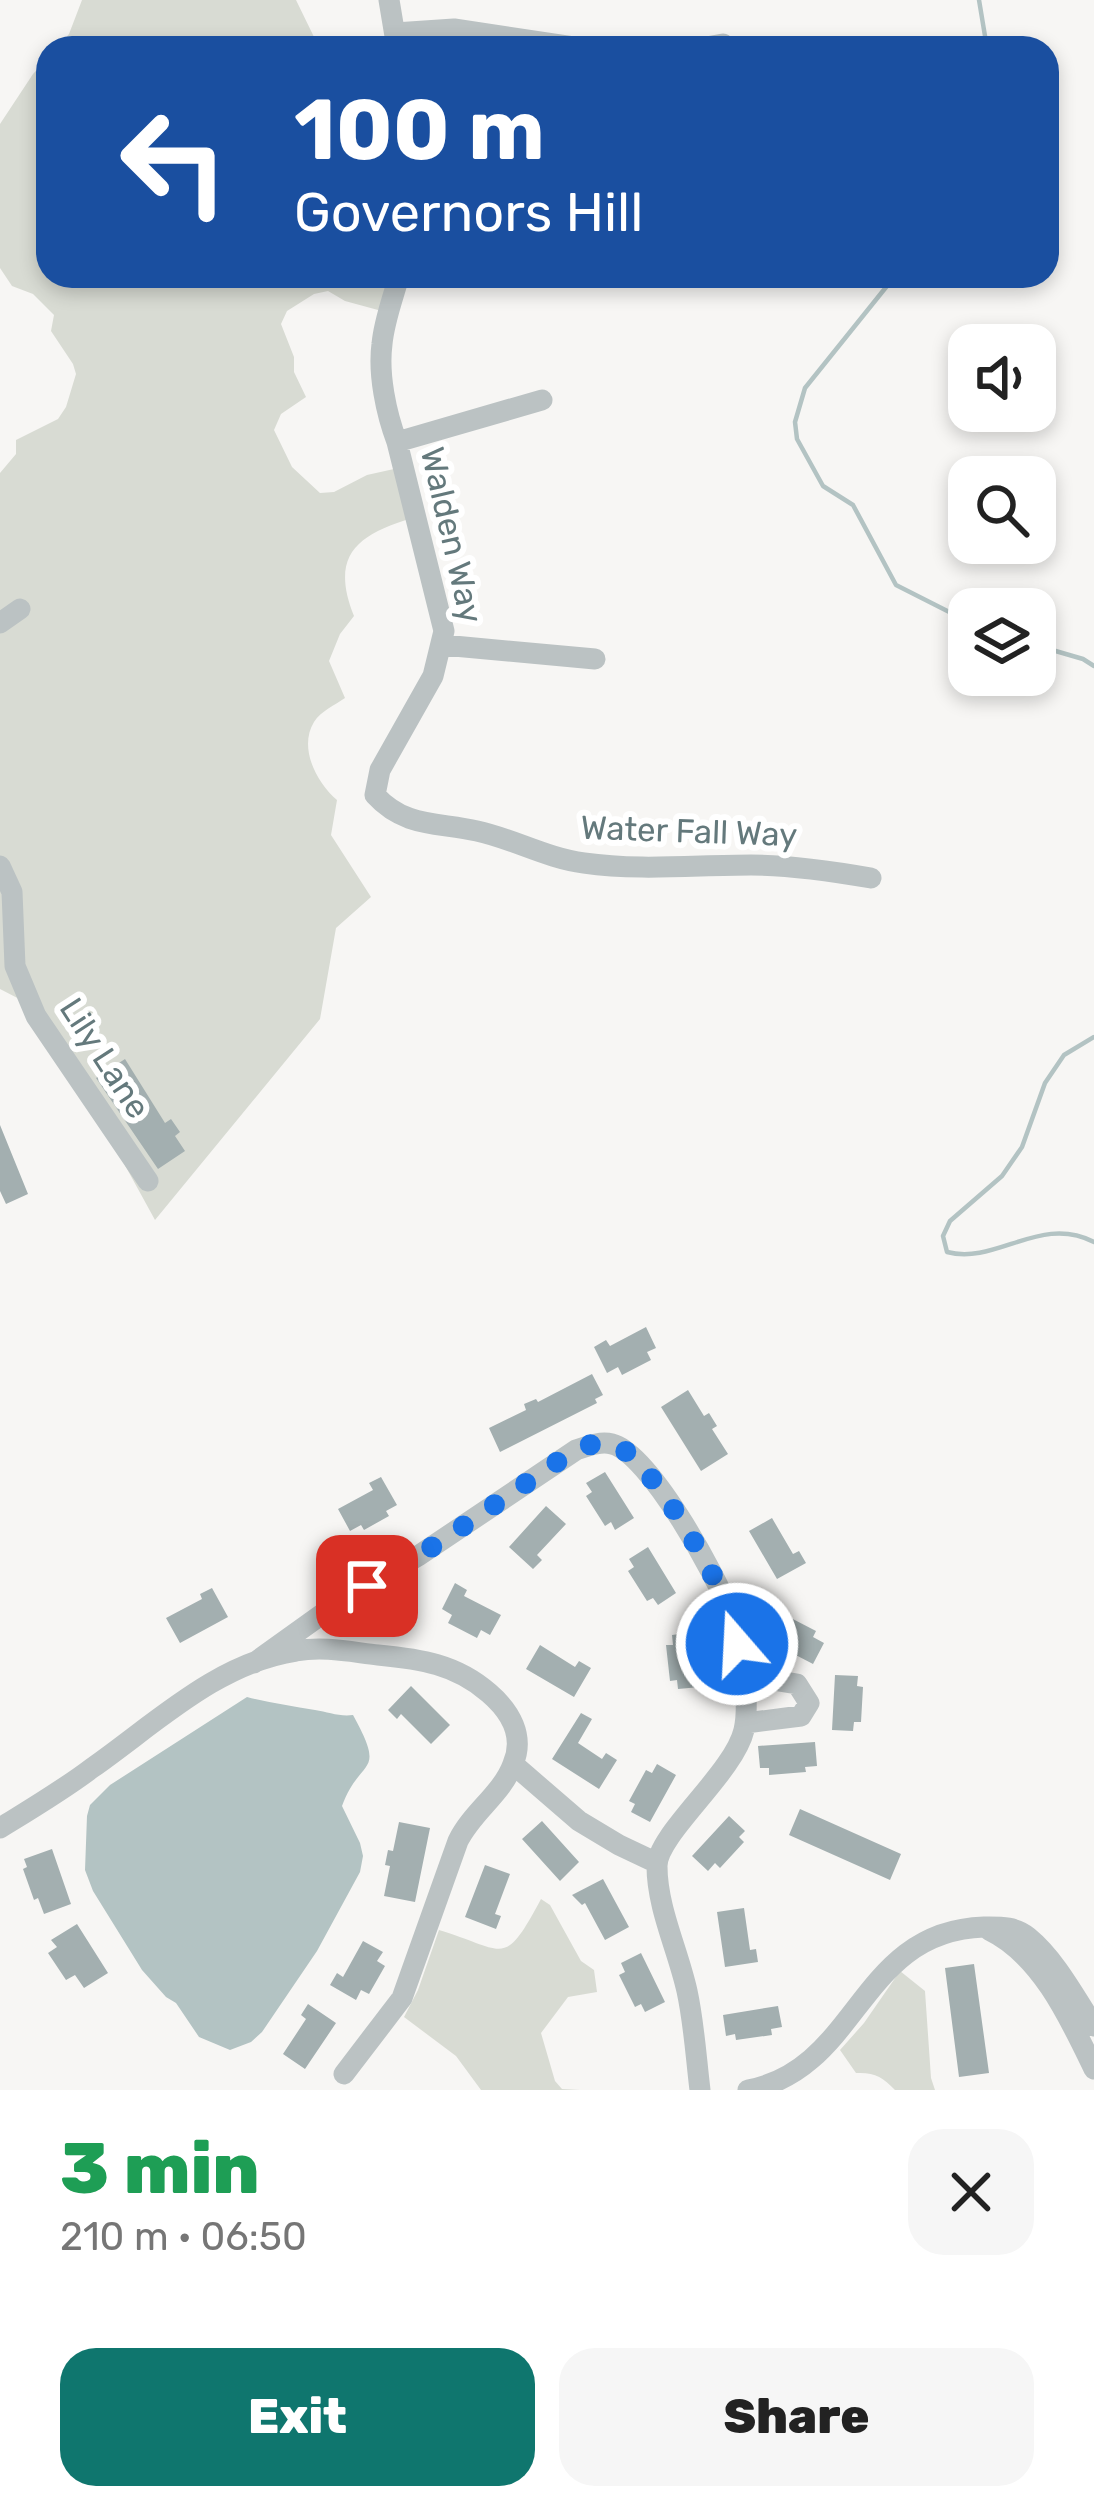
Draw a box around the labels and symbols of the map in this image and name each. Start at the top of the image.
street label: Walden Way [413,443,491,627]
street label: Water Fall Way [580,808,798,854]
street label: Lily Lane [52,991,158,1125]
pin [316,1535,418,1637]
position arrow [674,1581,800,1707]

